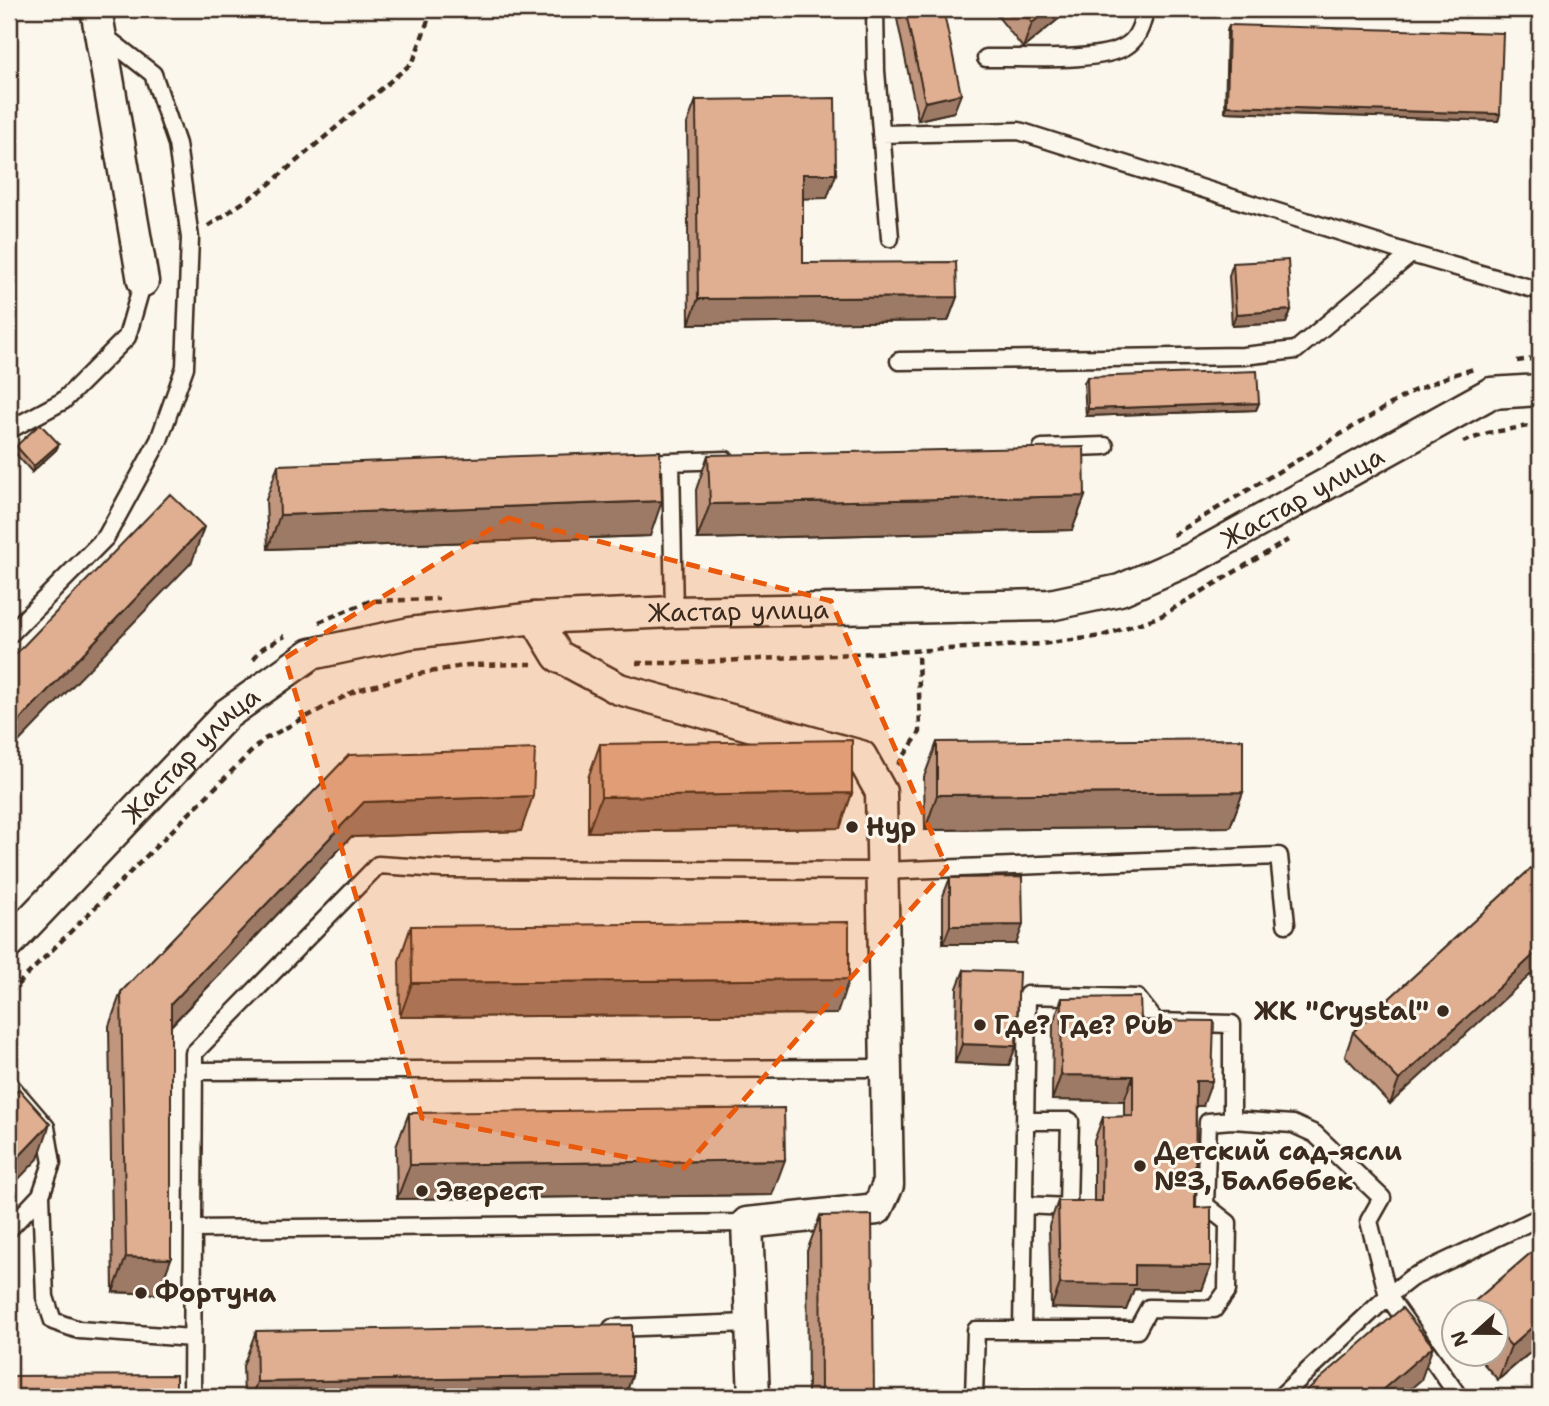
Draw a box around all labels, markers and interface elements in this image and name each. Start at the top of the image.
street label: Жастар улица [1214,438,1390,556]
street label: Жастар улица [647,591,829,630]
street label: Жастар улица [114,678,267,831]
place label: Нур [866,809,916,844]
marker: Нур [844,819,860,835]
place label: ЖК "Crystal" [1254,993,1429,1028]
marker: ЖК "Crystal" [1435,1003,1451,1019]
place label: Где? Где? Pub [994,1007,1173,1042]
marker: Где? Где? Pub [972,1017,988,1033]
place label: Детский сад-ясли №3, Балбөбек [1154,1133,1402,1198]
marker: Детский сад-ясли №3, Балбөбек [1132,1158,1148,1174]
place label: Эверест [436,1173,544,1208]
marker: Эверест [414,1183,430,1199]
place label: Фортуна [155,1275,277,1310]
marker: Фортуна [133,1285,149,1301]
north arrow [1440,1298,1510,1368]
text: N [1445,1327,1474,1350]

